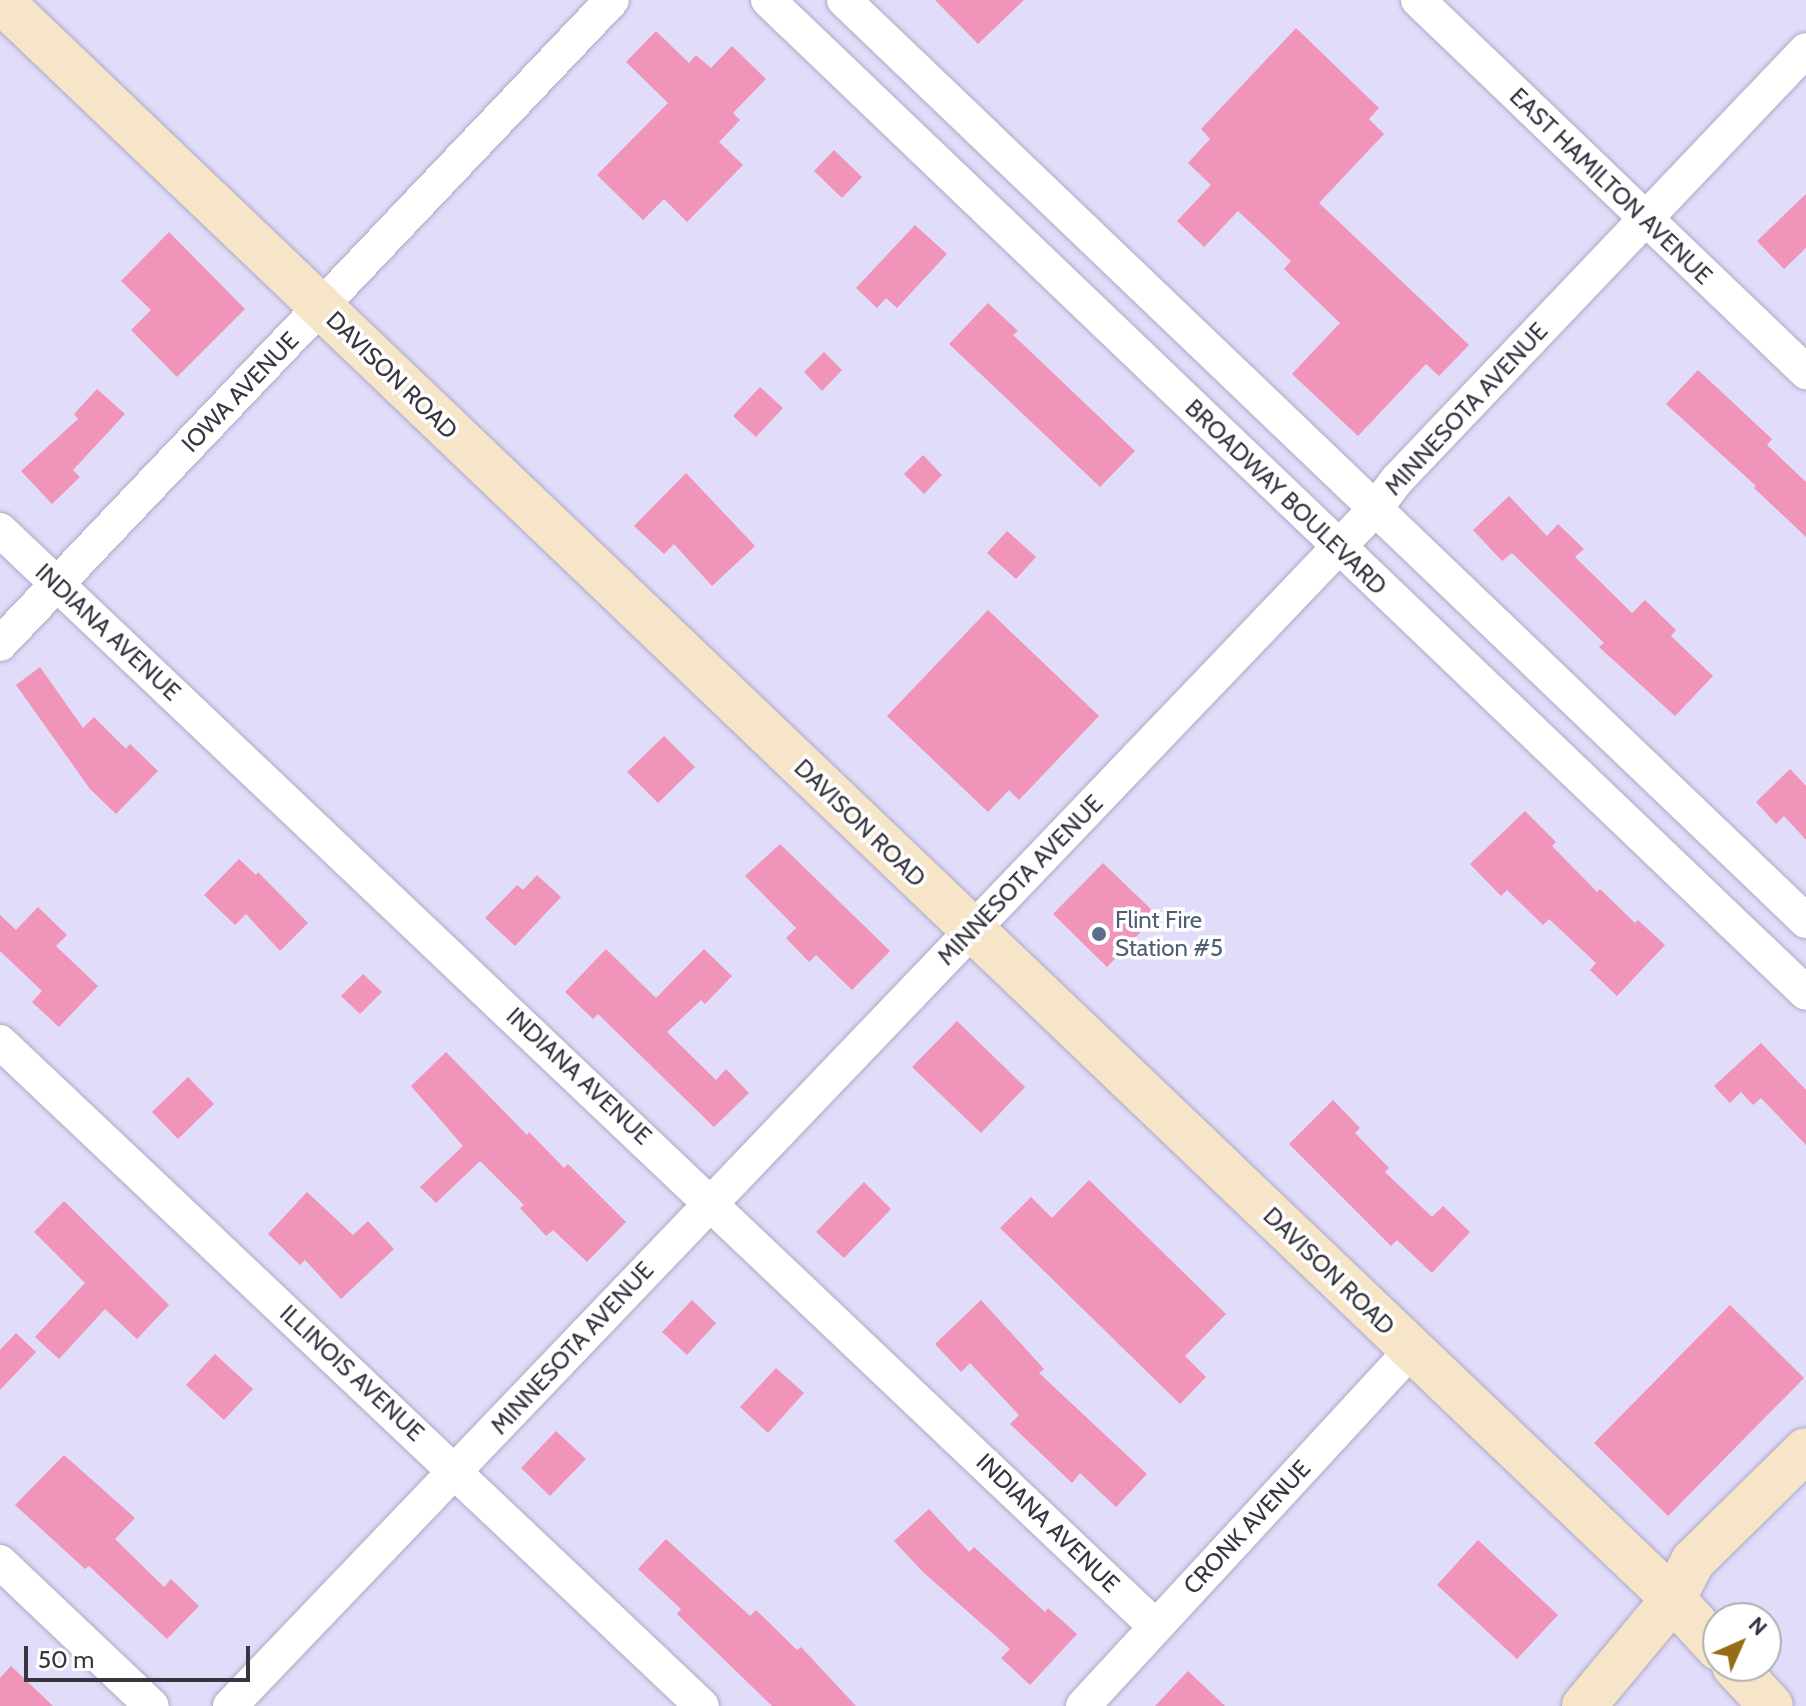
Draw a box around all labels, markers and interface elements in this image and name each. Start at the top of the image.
street label: EAST HAMILTON AVENUE [1504,82,1718,290]
street label: DAVISON ROAD [320,305,464,445]
street label: MINNESOTA AVENUE [1379,317,1553,501]
street label: IOWA AVENUE [176,326,304,458]
street label: BROADWAY BOULEVARD [1179,393,1393,601]
street label: INDIANA AVENUE [30,558,186,706]
street label: DAVISON ROAD [788,753,932,893]
street label: MINNESOTA AVENUE [931,789,1109,971]
place label: Flint Fire Station #5 [1115,906,1223,962]
marker: Flint Fire Station #5 [1090,925,1108,943]
street label: INDIANA AVENUE [501,1002,657,1150]
street label: DAVISON ROAD [1257,1201,1401,1341]
street label: MINNESOTA AVENUE [485,1256,659,1440]
street label: ILLINOIS AVENUE [274,1299,430,1447]
street label: INDIANA AVENUE [971,1447,1125,1599]
street label: CRONK AVENUE [1178,1454,1316,1600]
north arrow [1702,1602,1782,1682]
text: N [1743,1611,1773,1641]
scale bar [28,1630,254,1680]
text: 50 m [38,1645,94,1674]

